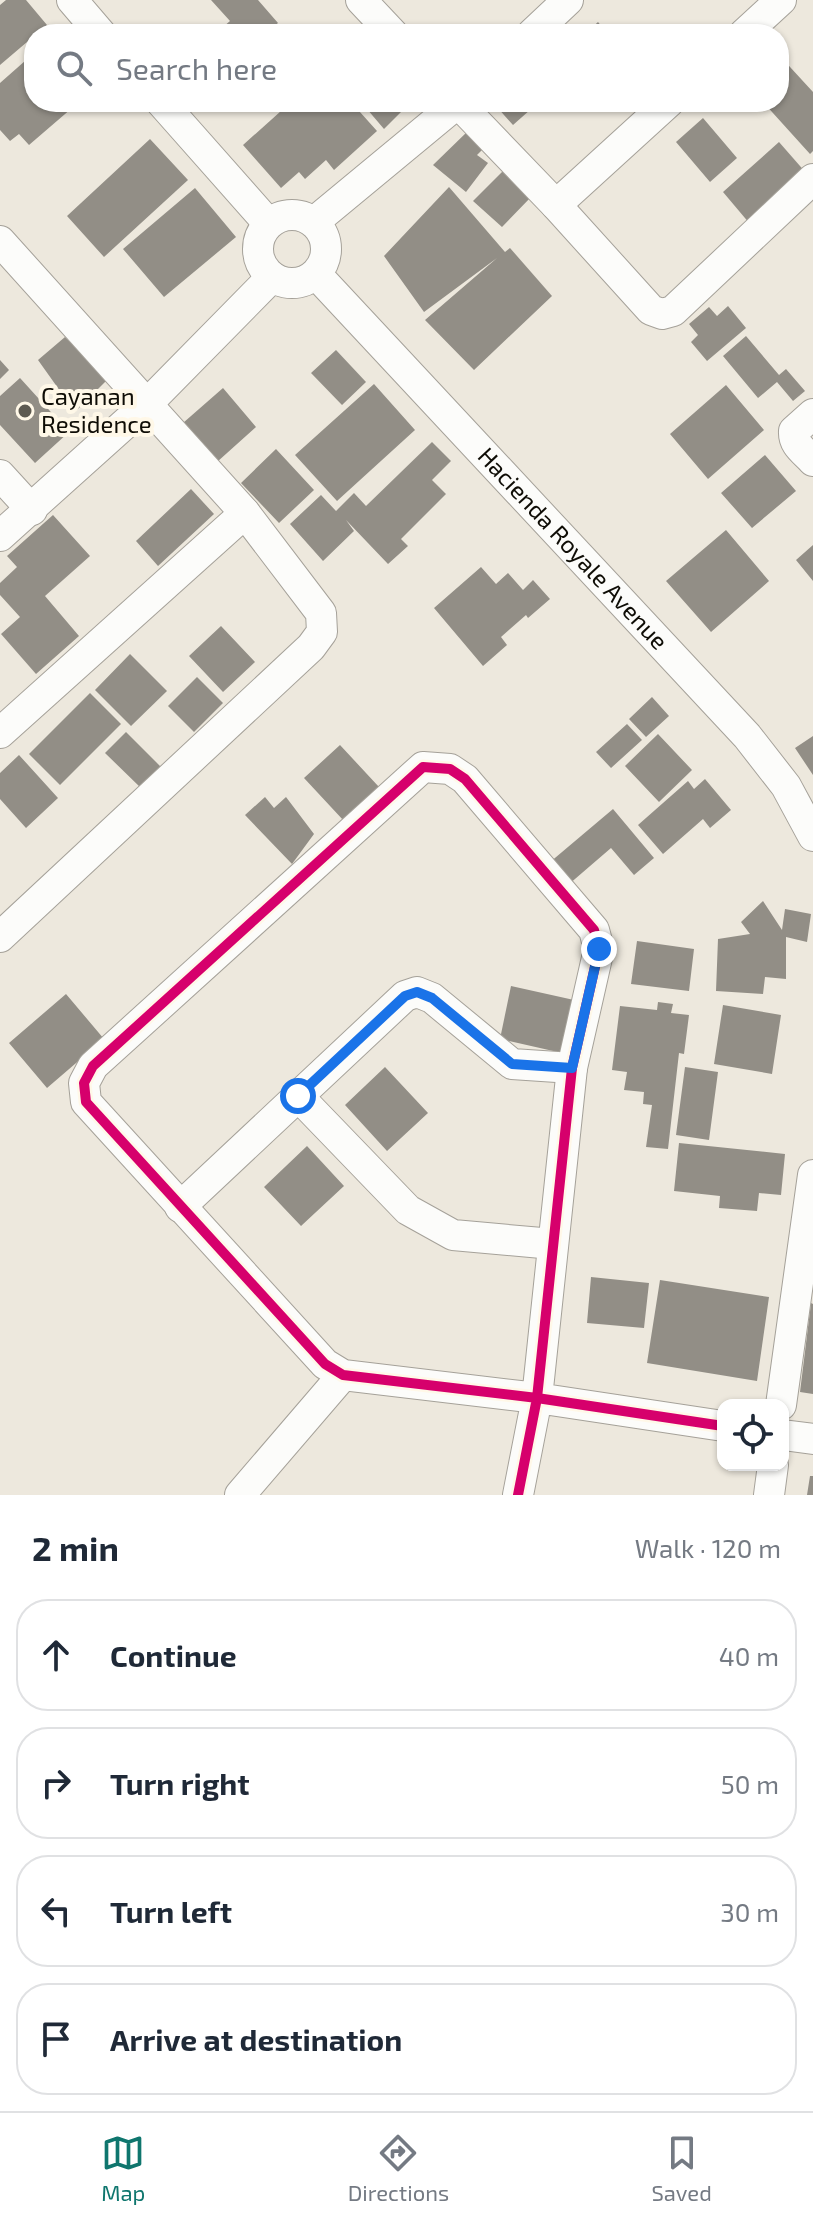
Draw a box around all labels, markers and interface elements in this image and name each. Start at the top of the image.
search box [24,24,789,112]
icon: search [52,46,96,90]
text: Search here [116,50,277,86]
place label: Cayanan Residence [41,381,152,438]
marker: Cayanan Residence [16,402,34,420]
street label: Hacienda Royale Avenue [472,441,675,655]
route end [581,931,617,967]
route start [280,1078,316,1114]
map controls [717,1399,789,1471]
button: locate [717,1399,789,1471]
text: 2 min [32,1527,119,1568]
text: Walk · 120 m [635,1532,781,1563]
icon: ahead [34,1633,78,1677]
text: Continue [110,1637,237,1673]
text: 40 m [719,1640,779,1671]
icon: right [34,1761,78,1805]
text: Turn right [110,1765,250,1801]
text: 50 m [721,1768,779,1799]
icon: left [34,1889,78,1933]
text: Turn left [110,1893,232,1929]
text: 30 m [720,1896,779,1927]
icon: arrive [34,2017,78,2061]
text: Arrive at destination [110,2021,402,2057]
tab: Map [101,2131,145,2205]
tab: Directions [348,2131,449,2205]
tab: Saved [651,2131,712,2205]

